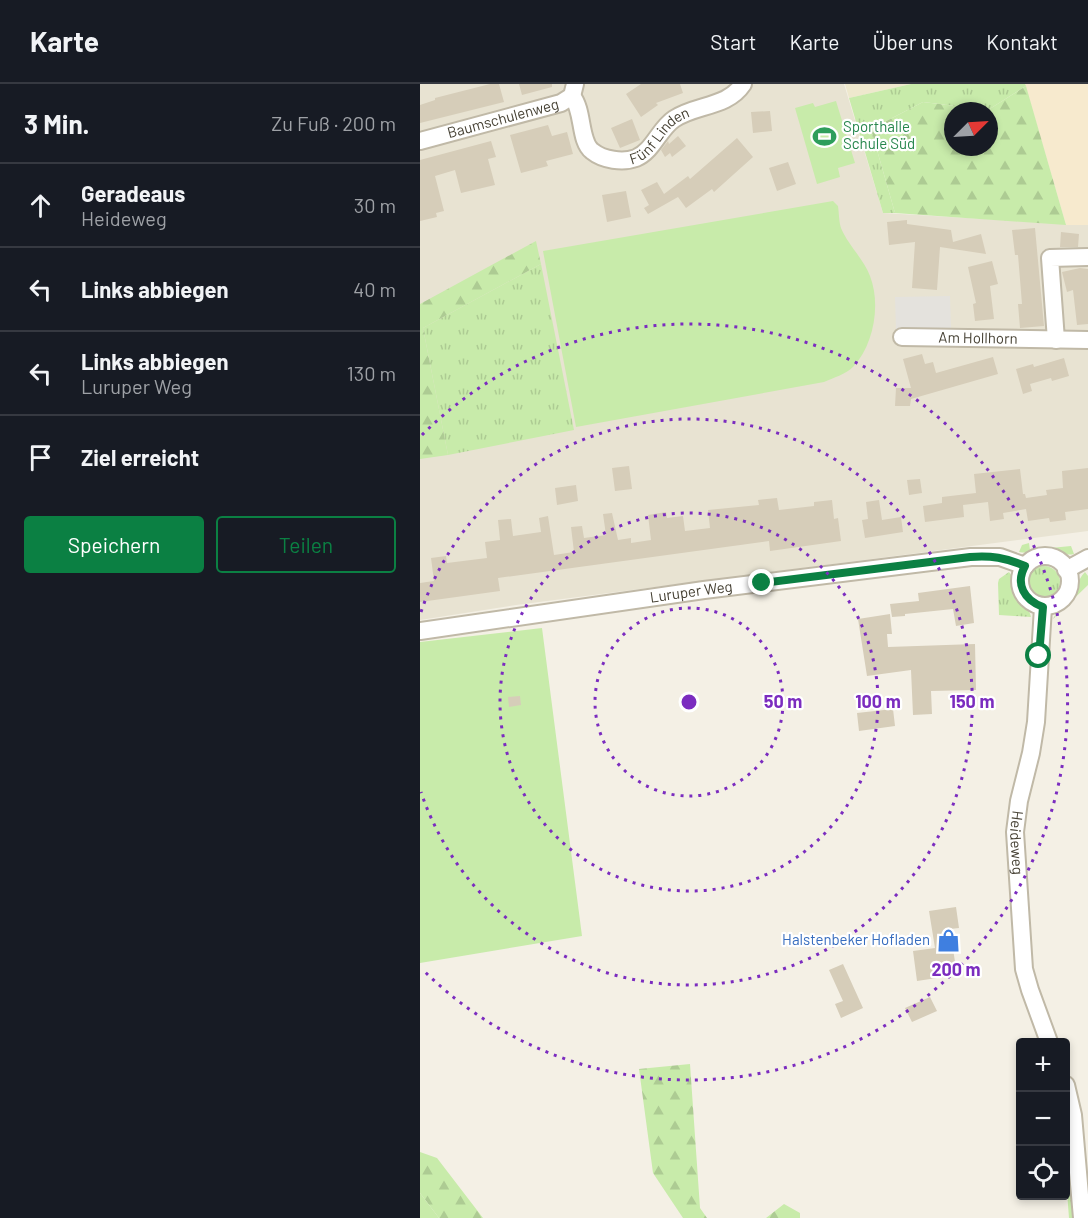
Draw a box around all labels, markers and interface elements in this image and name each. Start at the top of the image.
text: Karte [30,24,99,58]
text: Start [710,29,757,54]
text: Karte [790,29,840,54]
text: Über uns [873,29,953,54]
text: Kontakt [986,29,1058,54]
street label: Baumschulenweg [445,94,560,141]
street label: Fünf Linden [627,102,692,168]
north arrow [944,102,998,156]
text: 3 Min. [24,108,90,139]
text: Zu Fuß · 200 m [271,111,396,135]
place label: Sporthalle Schule Süd [843,117,915,152]
sports icon: Sporthalle Schule Süd [812,123,838,149]
text: Geradeaus [81,180,185,206]
icon: ahead [24,189,57,222]
text: 30 m [354,193,396,217]
text: Heideweg [81,206,167,230]
icon: left [24,273,57,306]
text: Links abbiegen [81,276,229,302]
text: 40 m [353,277,396,301]
street label: Am Hollhorn [938,328,1018,347]
text: Links abbiegen [81,348,229,374]
icon: left [24,357,57,390]
text: 130 m [347,361,396,385]
text: Luruper Weg [81,374,192,398]
icon: arrive [24,441,57,474]
text: Ziel erreicht [81,444,199,470]
button: Speichern [24,516,204,573]
button: Teilen [216,516,396,573]
route end [748,569,774,595]
street label: Luruper Weg [649,577,733,606]
route start [1025,642,1051,668]
text: 50 m [764,690,802,712]
text: 100 m [855,690,901,712]
text: 150 m [950,690,994,712]
centre of rings [679,692,699,712]
street label: Heideweg [1007,810,1028,875]
shop icon: Halstenbeker Hofladen [935,927,961,953]
place label: Halstenbeker Hofladen [782,930,930,948]
text: 200 m [931,958,981,980]
map controls [1016,1038,1070,1200]
button: + [1016,1038,1070,1092]
button: − [1016,1092,1070,1146]
button: locate [1016,1146,1070,1200]

